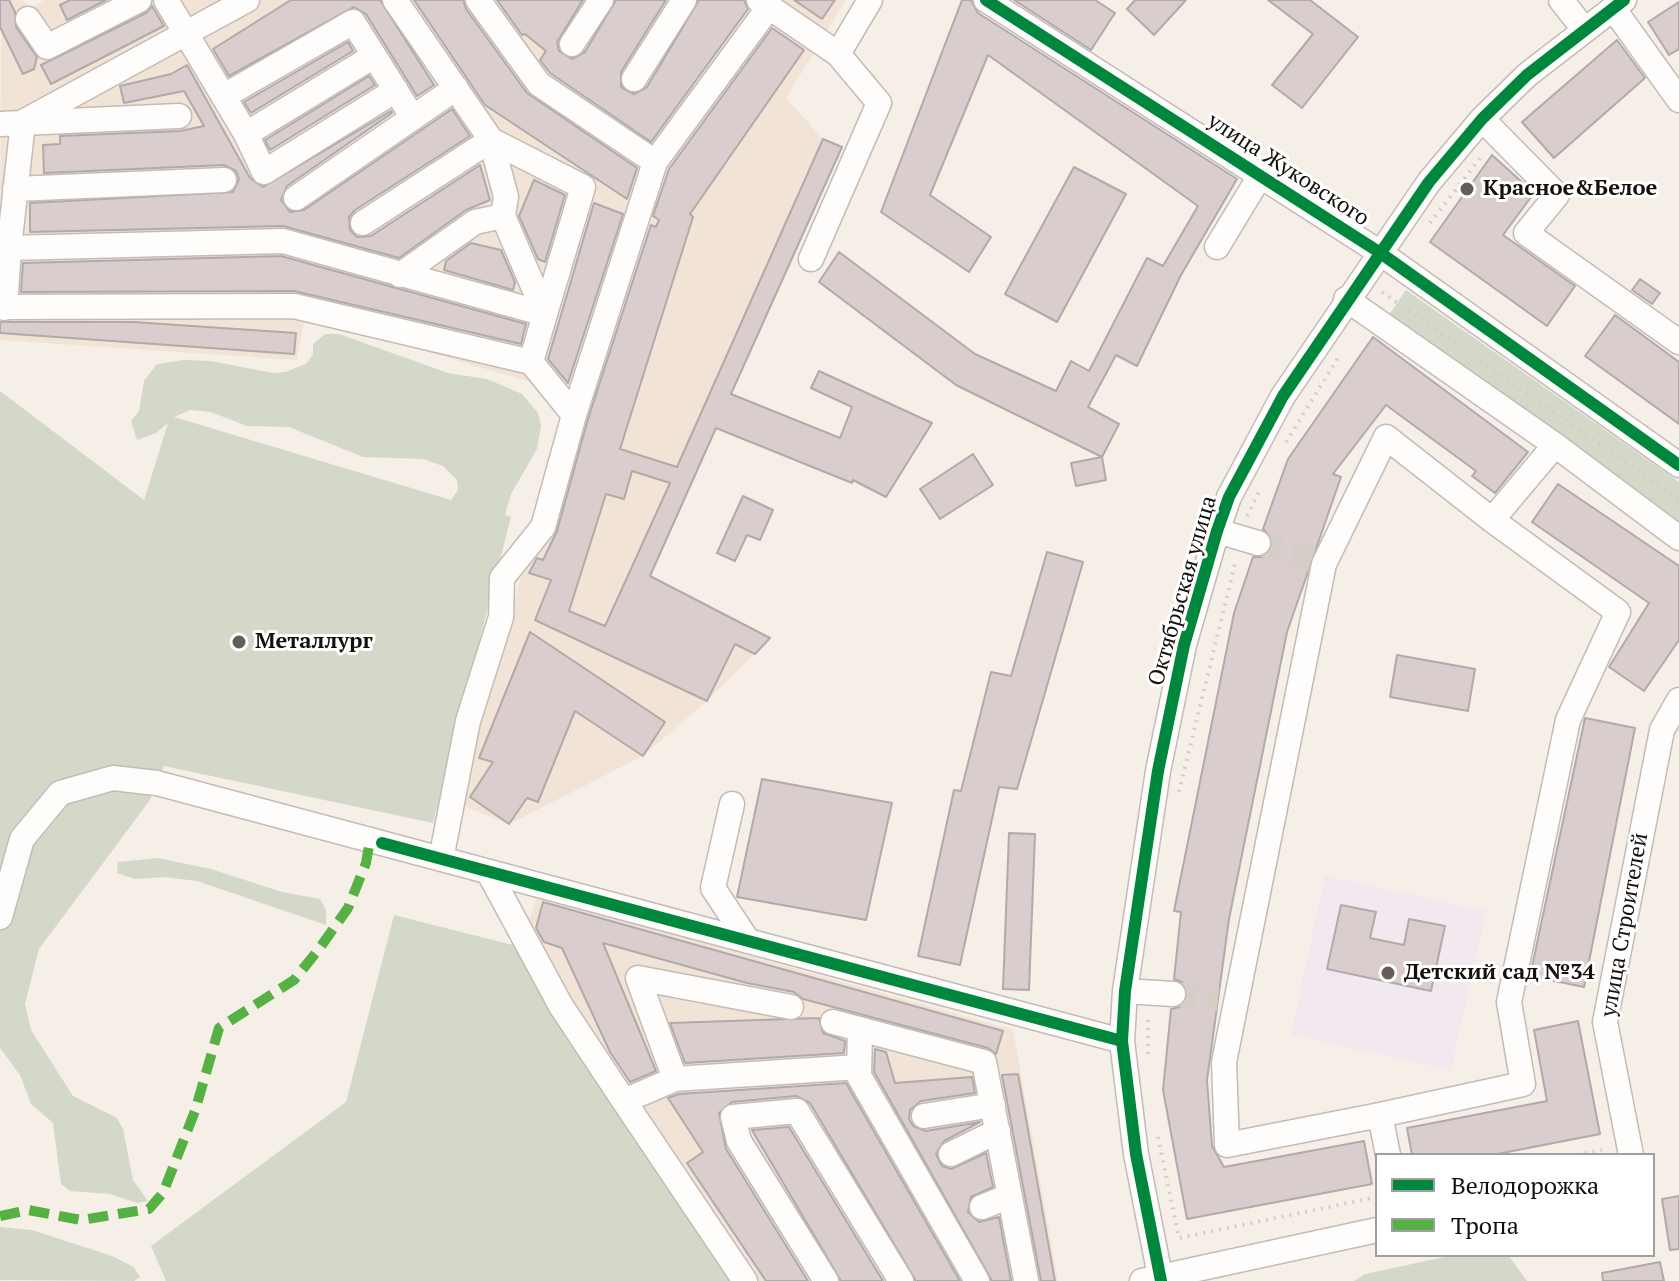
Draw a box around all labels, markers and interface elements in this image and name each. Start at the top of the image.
street label: улица Жуковского [1202,108,1374,232]
place label: Красное&Белое [1483,176,1657,202]
marker: Красное&Белое [1458,180,1476,198]
street label: Октябрьская улица [1143,493,1223,689]
place label: Металлург [255,629,373,655]
marker: Металлург [230,633,248,651]
street label: улица Строителей [1596,831,1654,1019]
place label: Детский сад №34 [1404,960,1595,986]
marker: Детский сад №34 [1379,964,1397,982]
legend [1375,1153,1655,1257]
text: Велодорожка [1451,1169,1599,1201]
text: Тропа [1451,1209,1519,1241]

